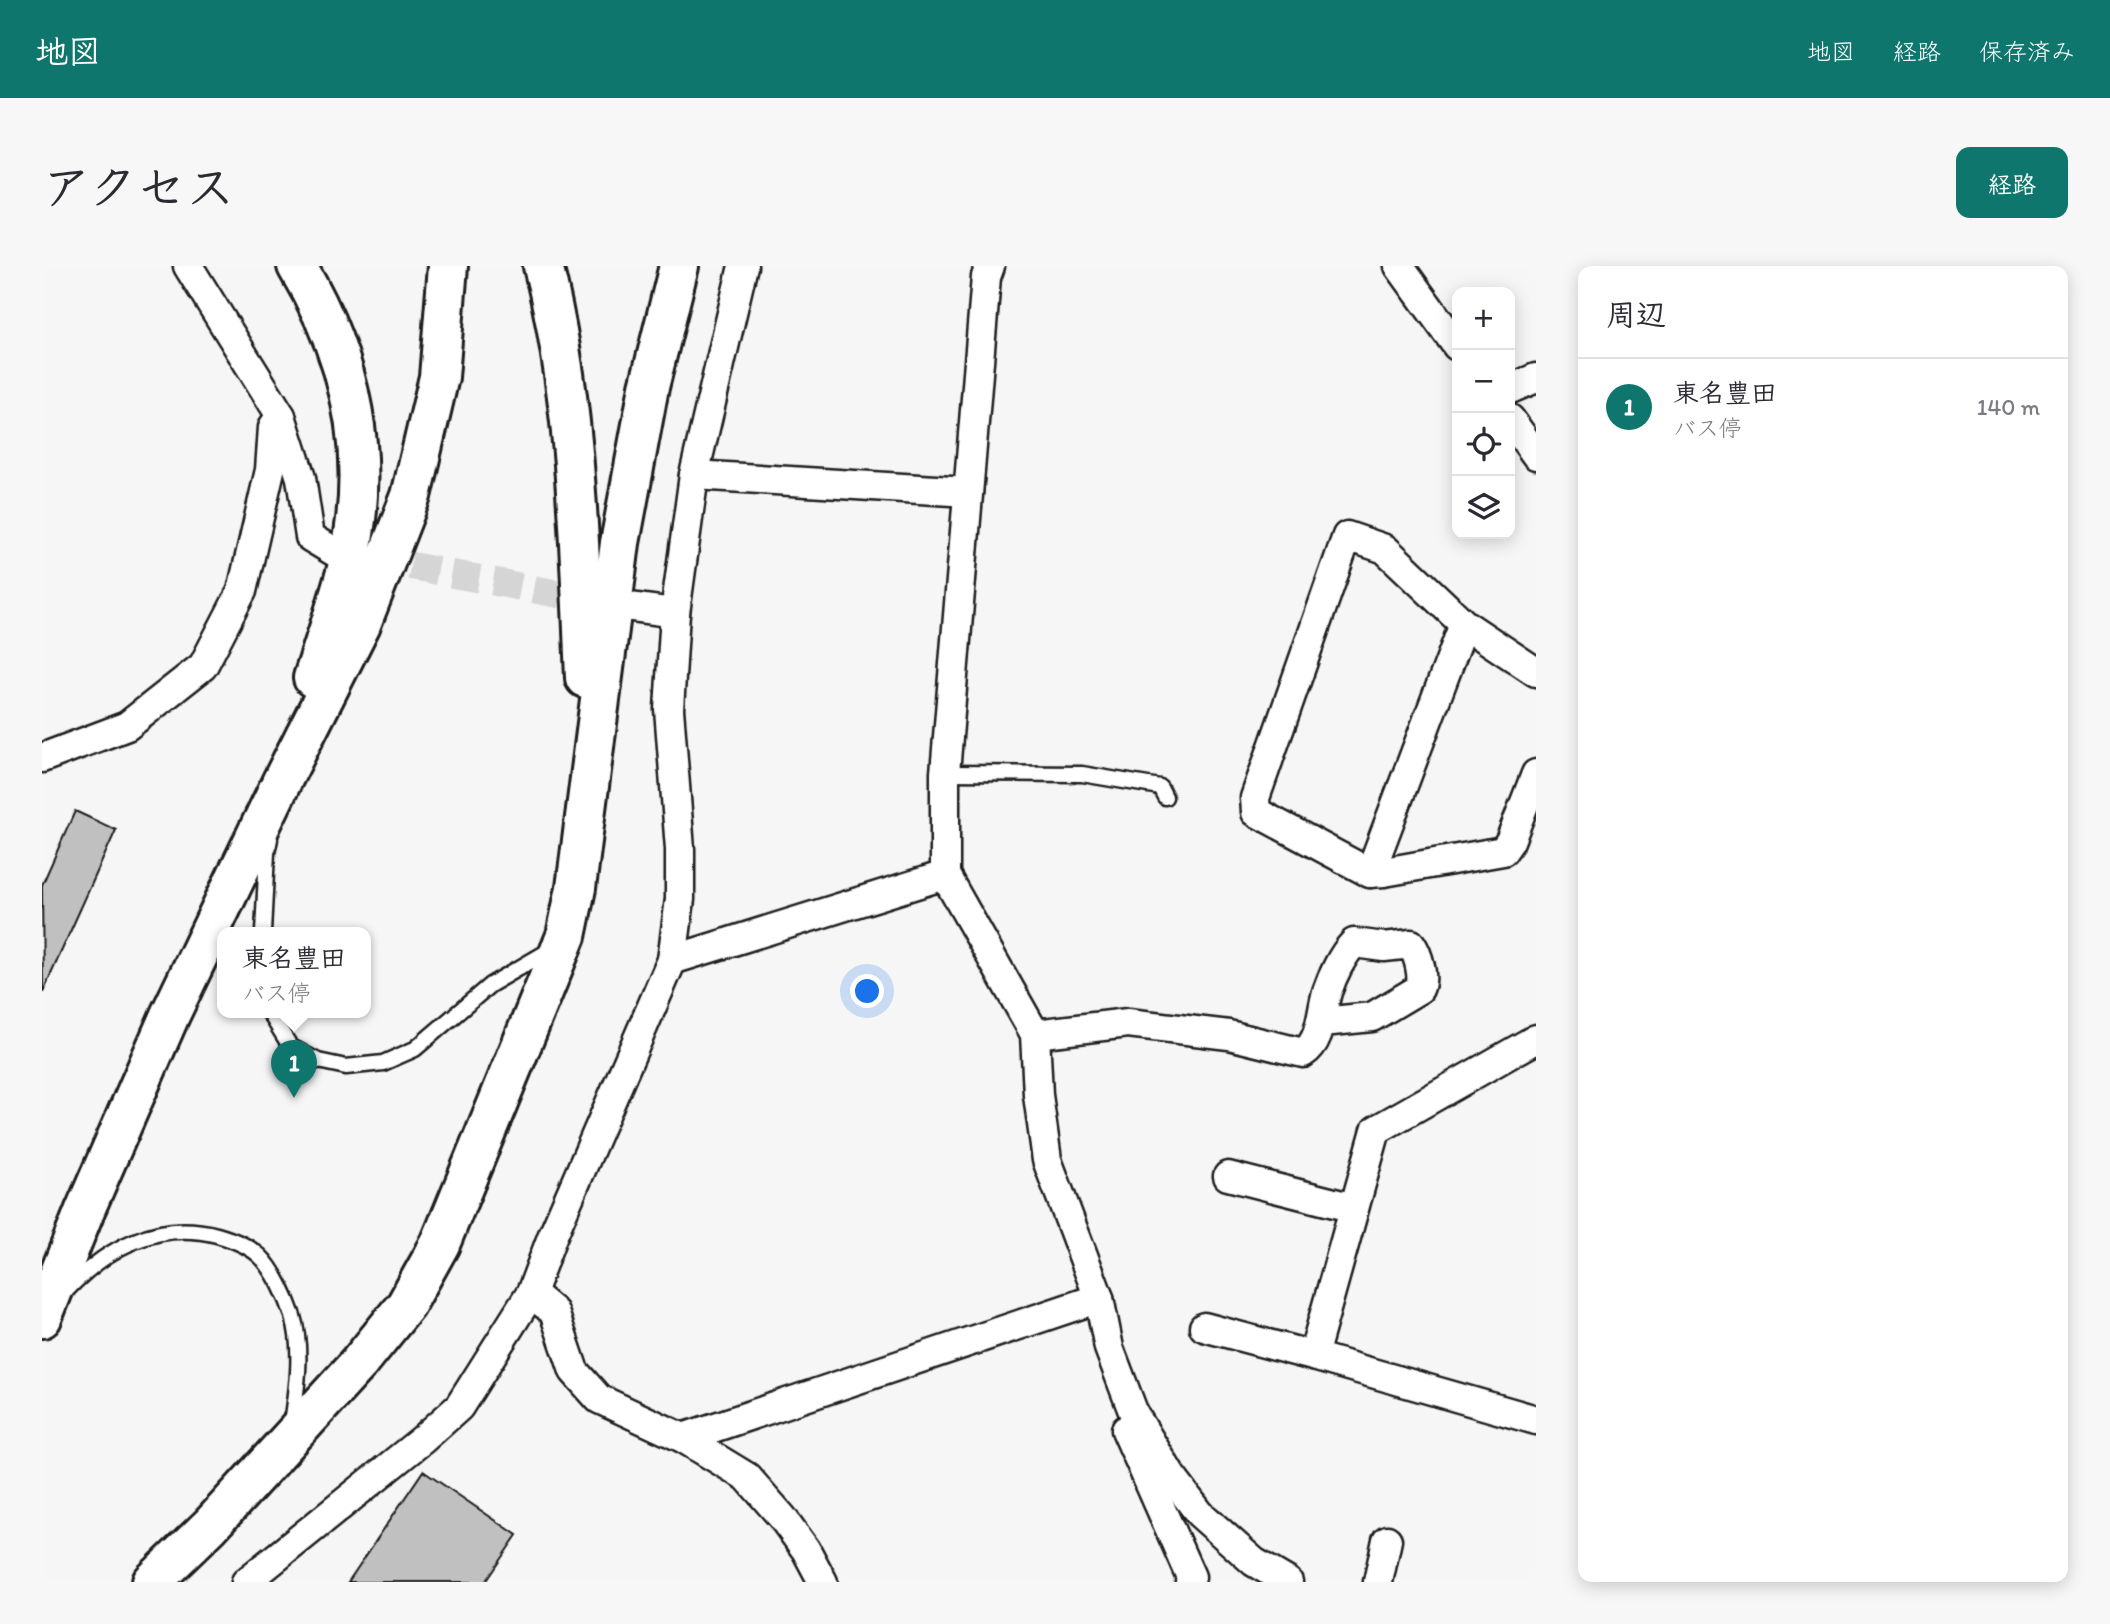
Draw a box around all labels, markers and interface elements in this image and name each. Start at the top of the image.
text: 地図 [35,32,101,71]
text: 地図 [1807,37,1855,66]
text: 経路 [1893,37,1941,66]
text: 保存済み [1979,37,2075,66]
button: 経路 [1956,147,2068,218]
text: アクセス [42,157,235,216]
map controls [1452,287,1515,539]
button: + [1452,287,1515,350]
text: 周辺 [1606,296,1666,333]
button: − [1452,350,1515,413]
text: 東名豊田 [1673,377,1777,409]
text: 1 [1624,393,1634,421]
text: 140 m [1977,393,2040,421]
button: locate [1452,413,1515,476]
text: バス停 [1673,414,1742,442]
button: layers [1452,476,1515,539]
popup [217,927,371,1018]
text: 東名豊田 [242,942,346,974]
your location [850,974,884,1008]
text: バス停 [242,979,311,1007]
pin: 1 [271,1040,317,1098]

